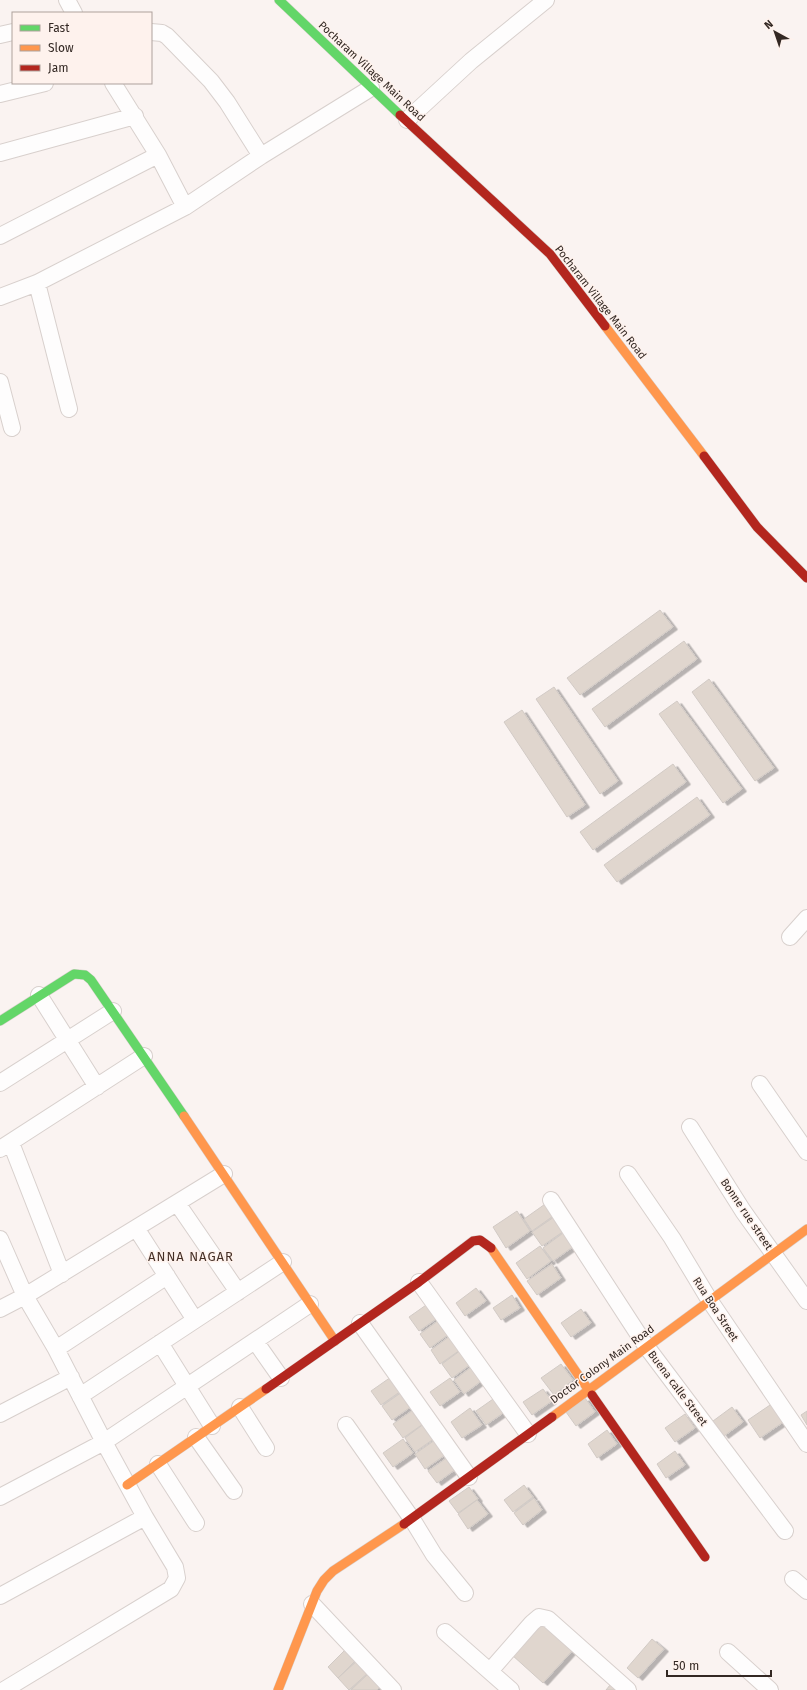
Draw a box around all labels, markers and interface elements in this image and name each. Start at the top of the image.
legend [12,12,152,84]
north arrow [755,12,795,52]
text: N [762,17,776,32]
street label: Pocharam Village Main Road [316,19,428,124]
text: Fast [48,21,70,35]
text: Slow [48,41,74,55]
text: Jam [48,61,68,75]
street label: Pocharam Village Main Road [552,243,649,362]
street label: Bonne rue street [718,1176,775,1253]
district label: ANNA NAGAR [148,1249,234,1264]
street label: Rua Boa Street [690,1275,741,1344]
street label: Doctor Colony Main Road [548,1322,657,1406]
street label: Buena calle Street [645,1348,710,1428]
scale bar [667,1652,771,1678]
text: 50 m [673,1659,699,1673]

